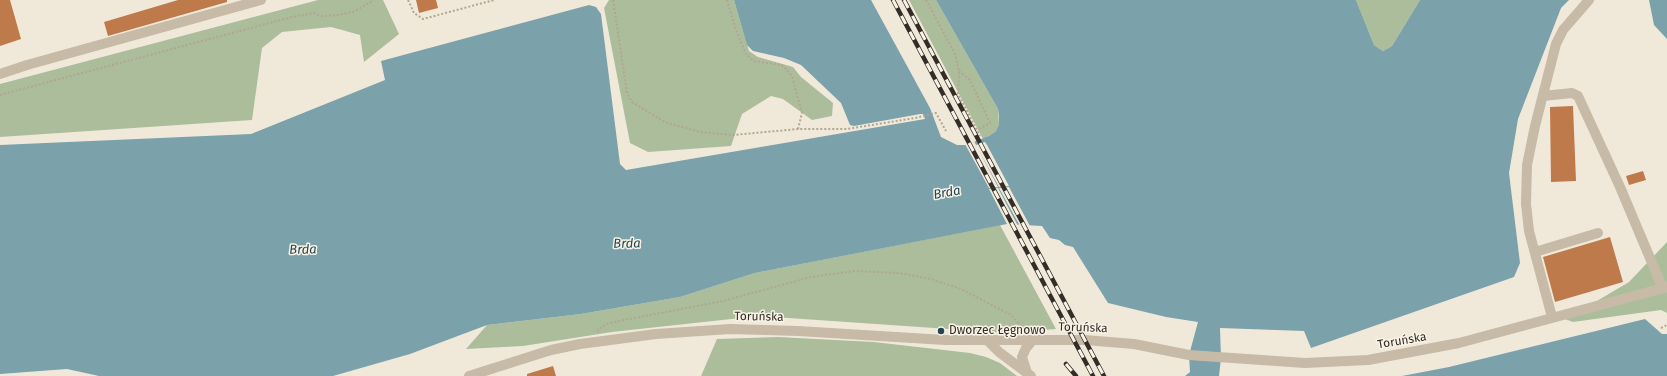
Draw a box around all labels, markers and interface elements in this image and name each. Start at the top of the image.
water label: Brda [932,183,962,203]
water label: Brda [613,236,641,252]
water label: Brda [289,242,317,258]
street label: Toruńska [734,309,784,325]
street label: Toruńska [1058,320,1108,336]
place label: Dworzec Łęgnowo [949,324,1046,338]
marker: Dworzec Łęgnowo [936,326,946,336]
street label: Toruńska [1376,330,1428,352]

